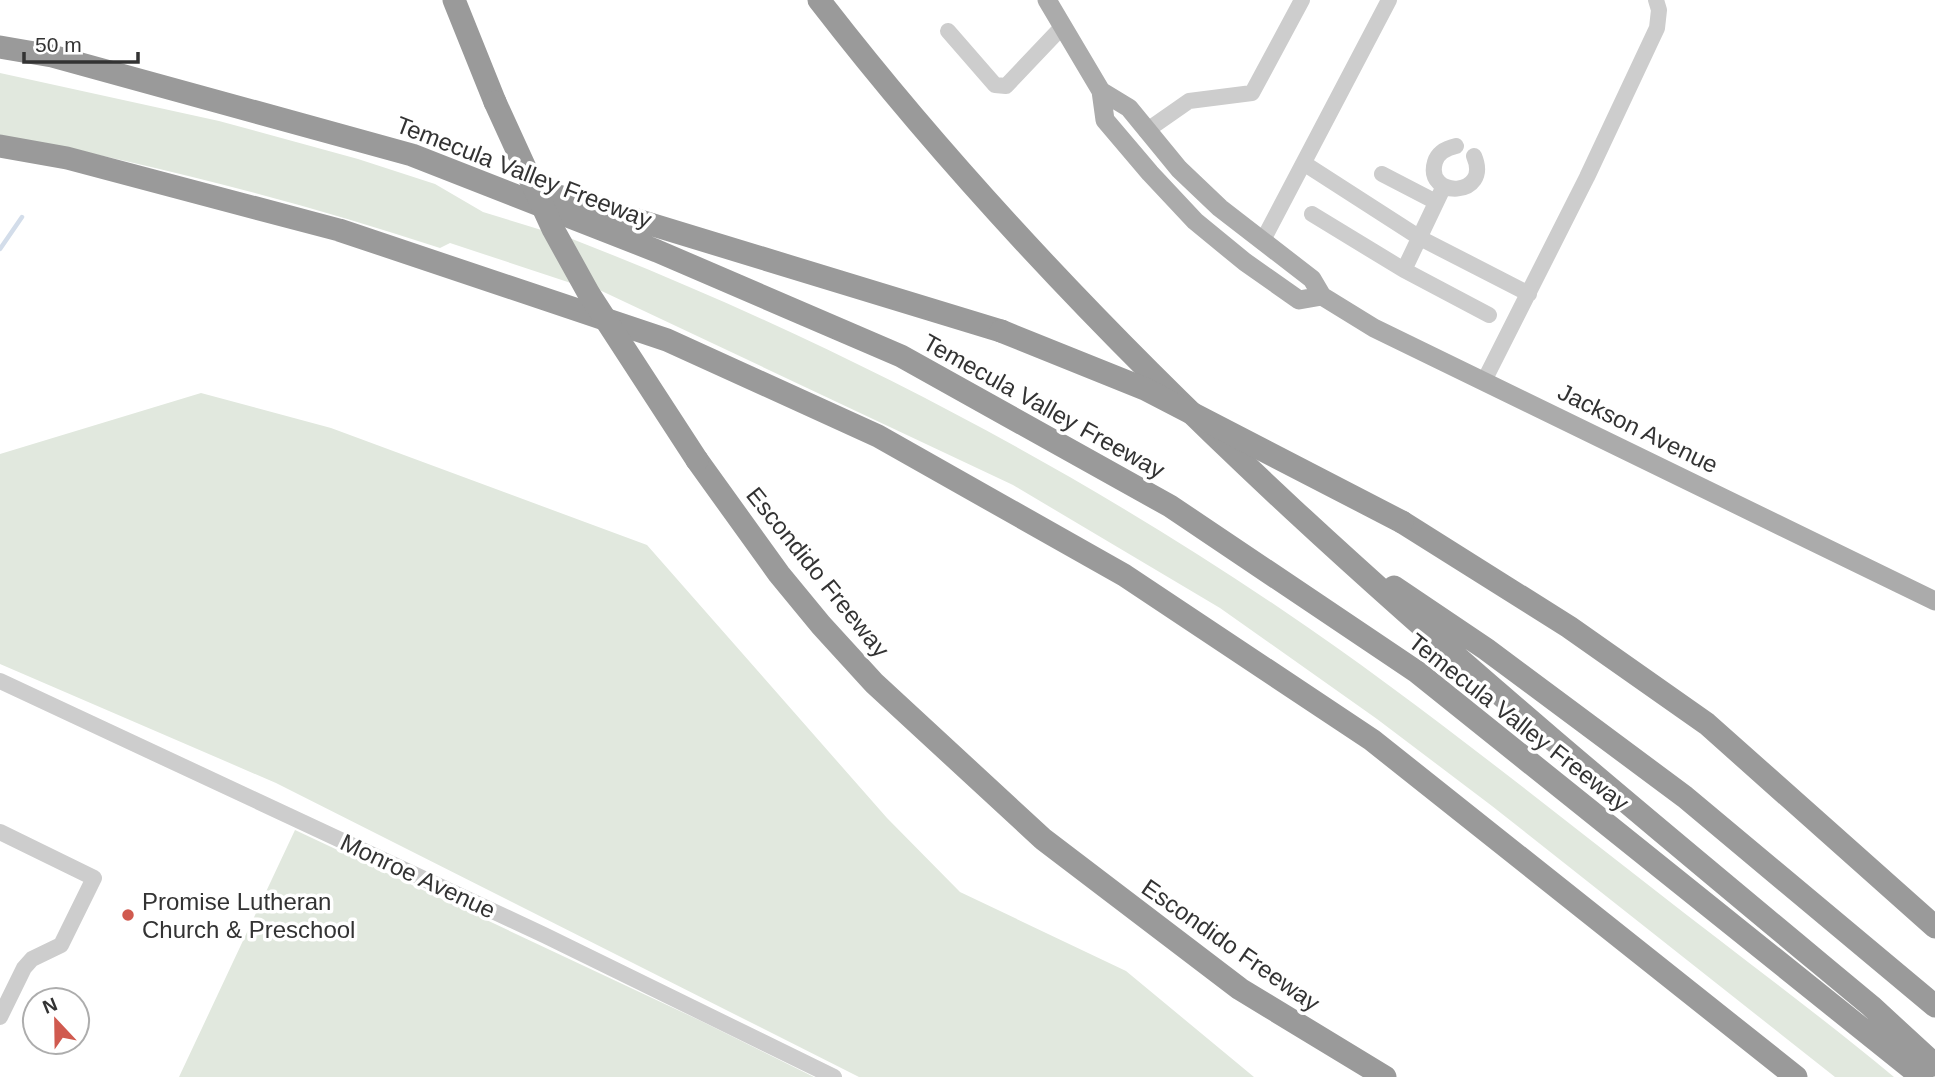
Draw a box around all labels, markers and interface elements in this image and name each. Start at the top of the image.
scale bar [24,21,138,65]
text: 50 m [35,33,82,56]
street label: Temecula Valley Freeway [392,111,656,233]
street label: Temecula Valley Freeway [919,328,1169,484]
street label: Jackson Avenue [1554,378,1722,478]
street label: Escondido Freeway [741,482,895,662]
street label: Temecula Valley Freeway [1404,628,1634,816]
street label: Monroe Avenue [336,828,500,924]
street label: Escondido Freeway [1137,873,1325,1017]
place label: Promise Lutheran Church & Preschool [142,888,355,943]
marker: Promise Lutheran Church & Preschool [120,907,136,923]
north arrow [21,986,91,1056]
text: N [40,993,60,1018]

